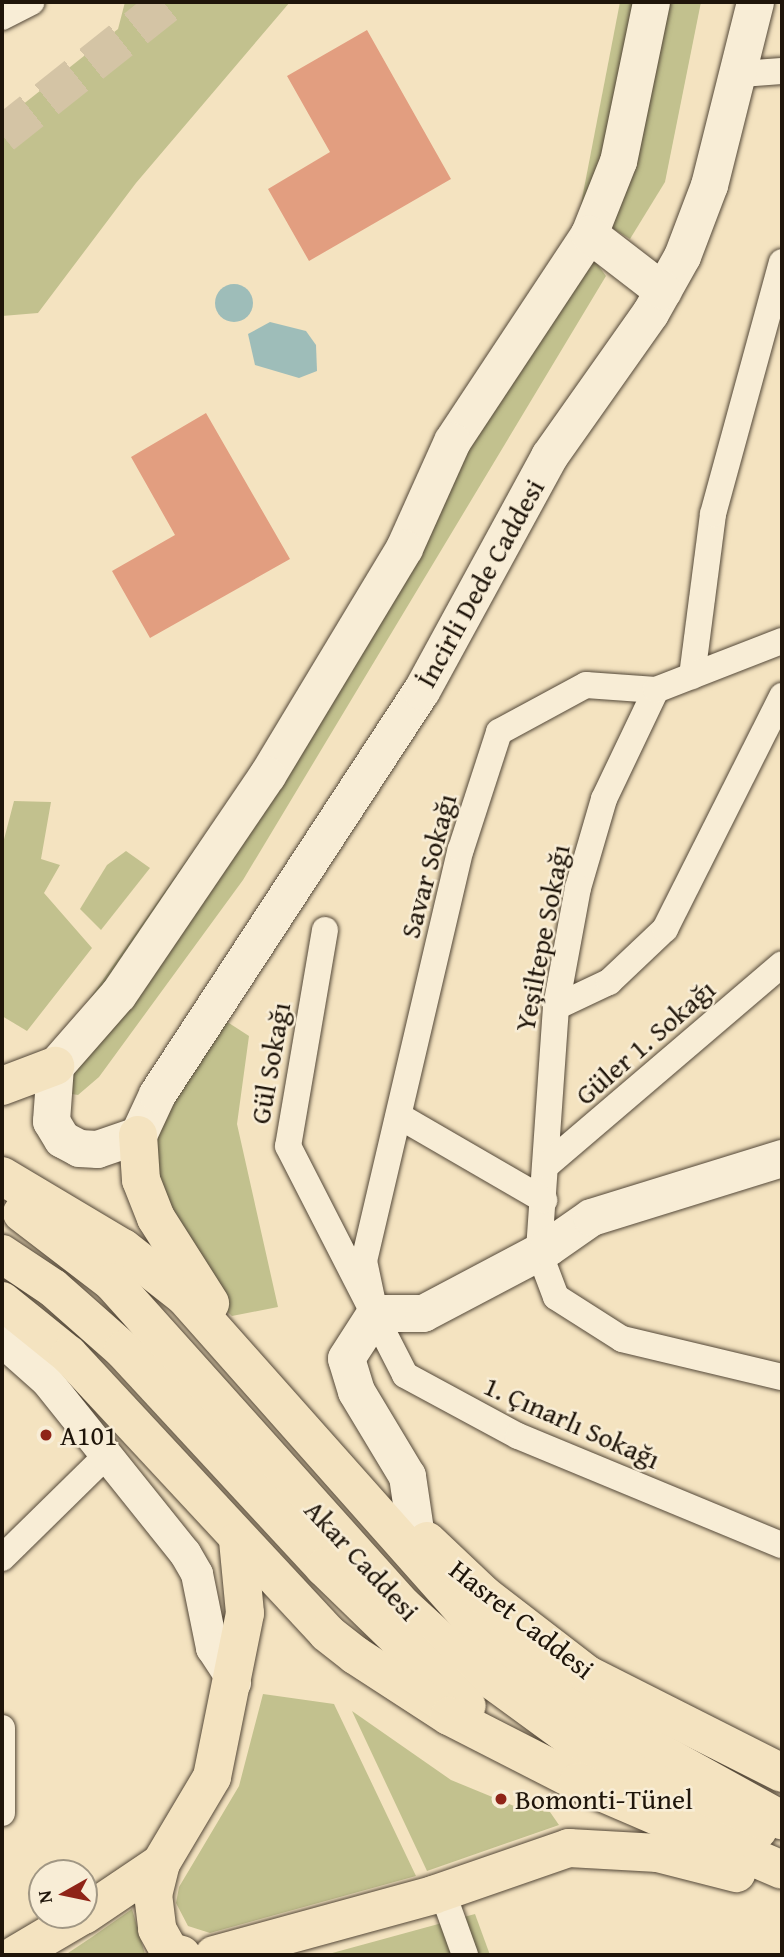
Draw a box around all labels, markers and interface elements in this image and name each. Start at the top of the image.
street label: İncirli Dede Caddesi [409,473,551,693]
street label: Savar Sokağı [393,790,463,942]
street label: Yeşiltepe Sokağı [507,842,577,1034]
street label: Güler 1. Sokağı [568,972,722,1112]
street label: Gül Sokağı [243,1000,297,1126]
street label: 1. Çınarlı Sokağı [479,1368,665,1476]
place label: A101 [60,1418,117,1452]
marker: A101 [38,1427,54,1443]
street label: Akar Caddesi [298,1493,426,1627]
street label: Hasret Caddesi [443,1552,601,1686]
place label: Bomonti-Tünel [515,1782,693,1816]
marker: Bomonti-Tünel [493,1791,509,1807]
north arrow [28,1859,98,1929]
text: N [29,1889,59,1905]

